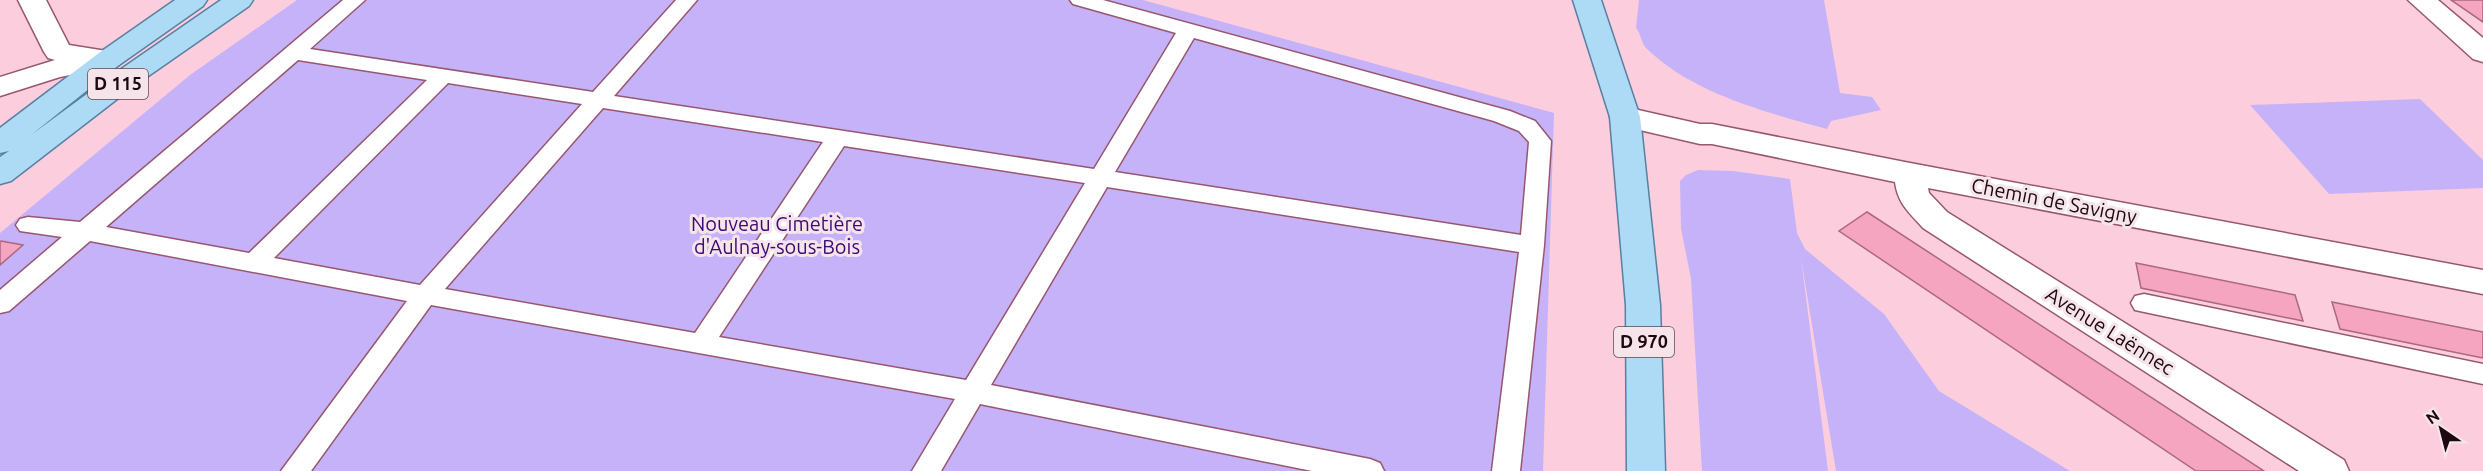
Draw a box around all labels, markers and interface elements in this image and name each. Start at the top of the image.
road number: D 115 [88,69,148,99]
street label: Chemin de Savigny [1969,173,2139,228]
park label: Nouveau Cimetière d'Aulnay-sous-Bois [691,212,863,258]
street label: Avenue Laënnec [2042,282,2179,379]
road number: D 970 [1614,327,1674,357]
north arrow [2411,399,2471,459]
text: N [2422,406,2442,428]

